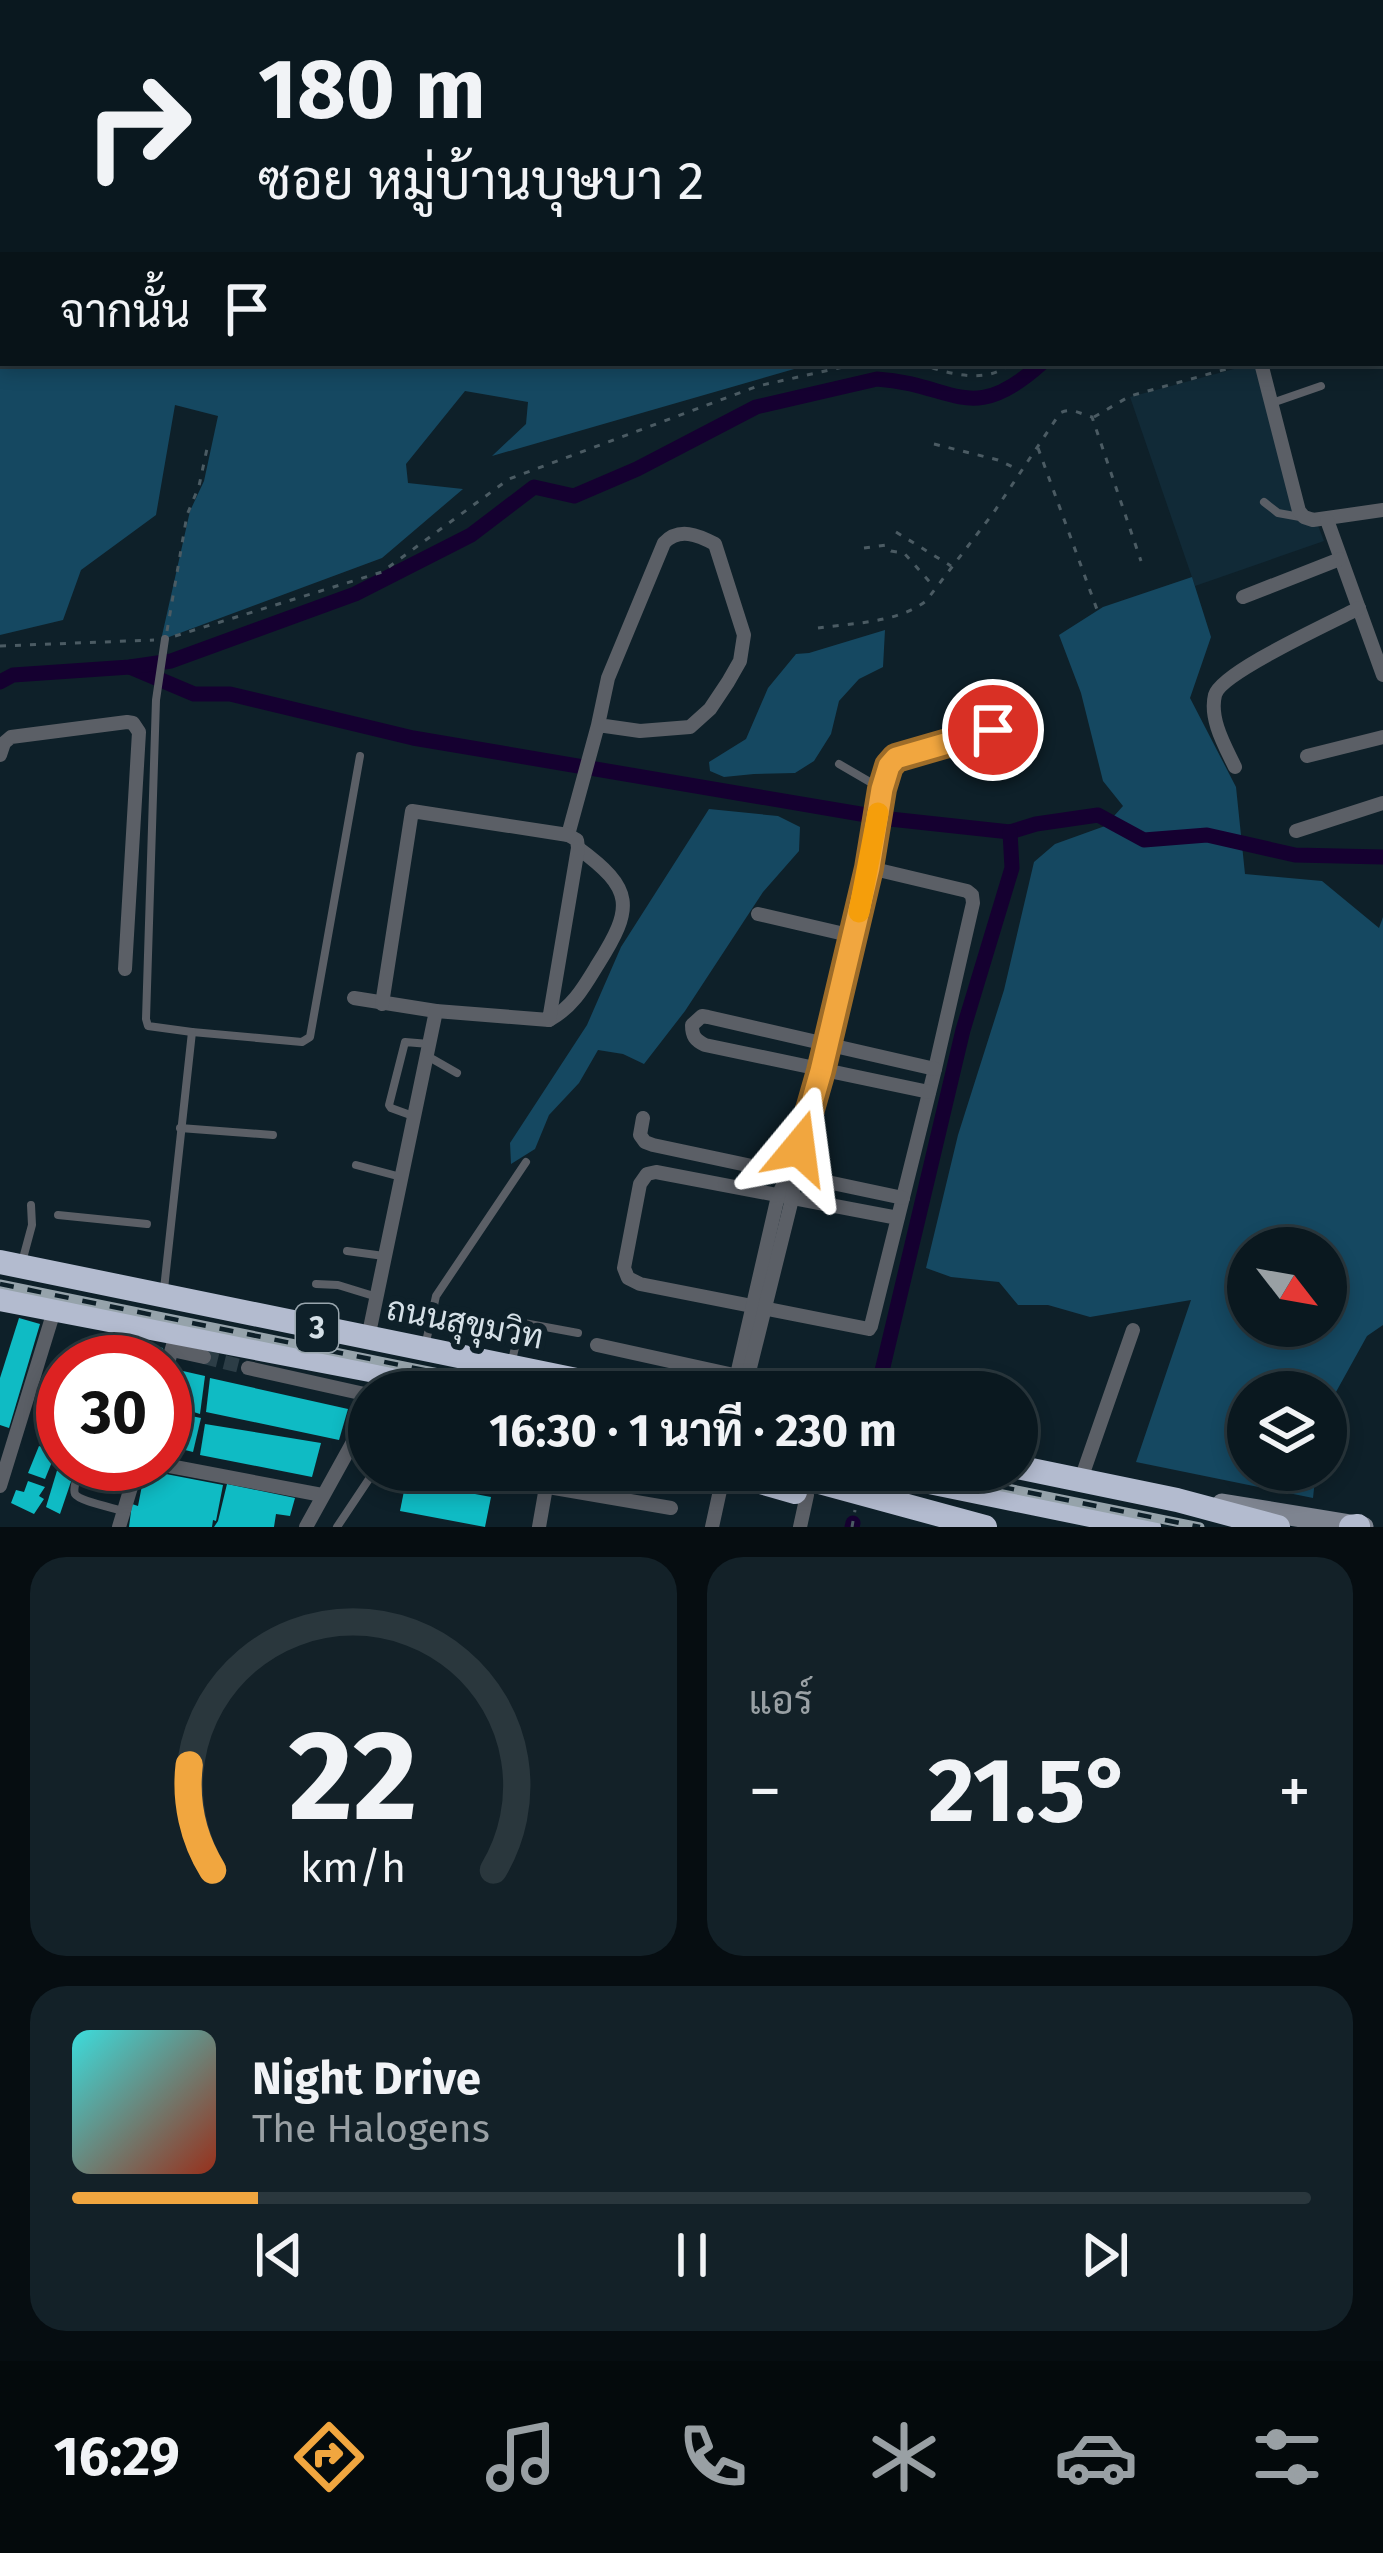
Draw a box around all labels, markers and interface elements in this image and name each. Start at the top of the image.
text: 180 m [258,39,486,140]
icon: right [60,48,216,204]
text: ซอย หมู่บ้านบุษบา 2 [258,149,705,213]
icon: arrive [214,276,280,342]
text: จากนั้น [60,285,190,339]
pin [942,679,1044,781]
icon: arrive [960,697,1026,763]
position arrow [736,1085,862,1211]
north arrow [1227,1227,1347,1347]
map controls [1227,1227,1347,1491]
street label: ถนนสุขุมวิท [383,1288,547,1360]
road number: 3 [296,1304,338,1352]
speed limit sign: 30 [36,1335,192,1491]
button: layers [1227,1371,1347,1491]
text: 16:30 · 1 นาที · 230 m [489,1404,897,1458]
text: แอร์ [749,1678,813,1724]
text: 22 [289,1702,418,1852]
text: 21.5° [928,1737,1131,1845]
text: − [749,1752,782,1831]
text: + [1278,1752,1311,1831]
text: km/h [300,1841,406,1892]
text: Night Drive [252,2052,481,2106]
text: The Halogens [252,2106,490,2152]
icon: previous [246,2222,312,2288]
icon: pause [659,2222,725,2288]
icon: next [1072,2222,1138,2288]
icon: directions [287,2415,371,2499]
icon: music [479,2415,563,2499]
icon: phone [671,2415,755,2499]
icon: climate [862,2415,946,2499]
icon: car [1054,2415,1138,2499]
icon: filters [1245,2415,1329,2499]
text: 16:29 [54,2425,180,2489]

